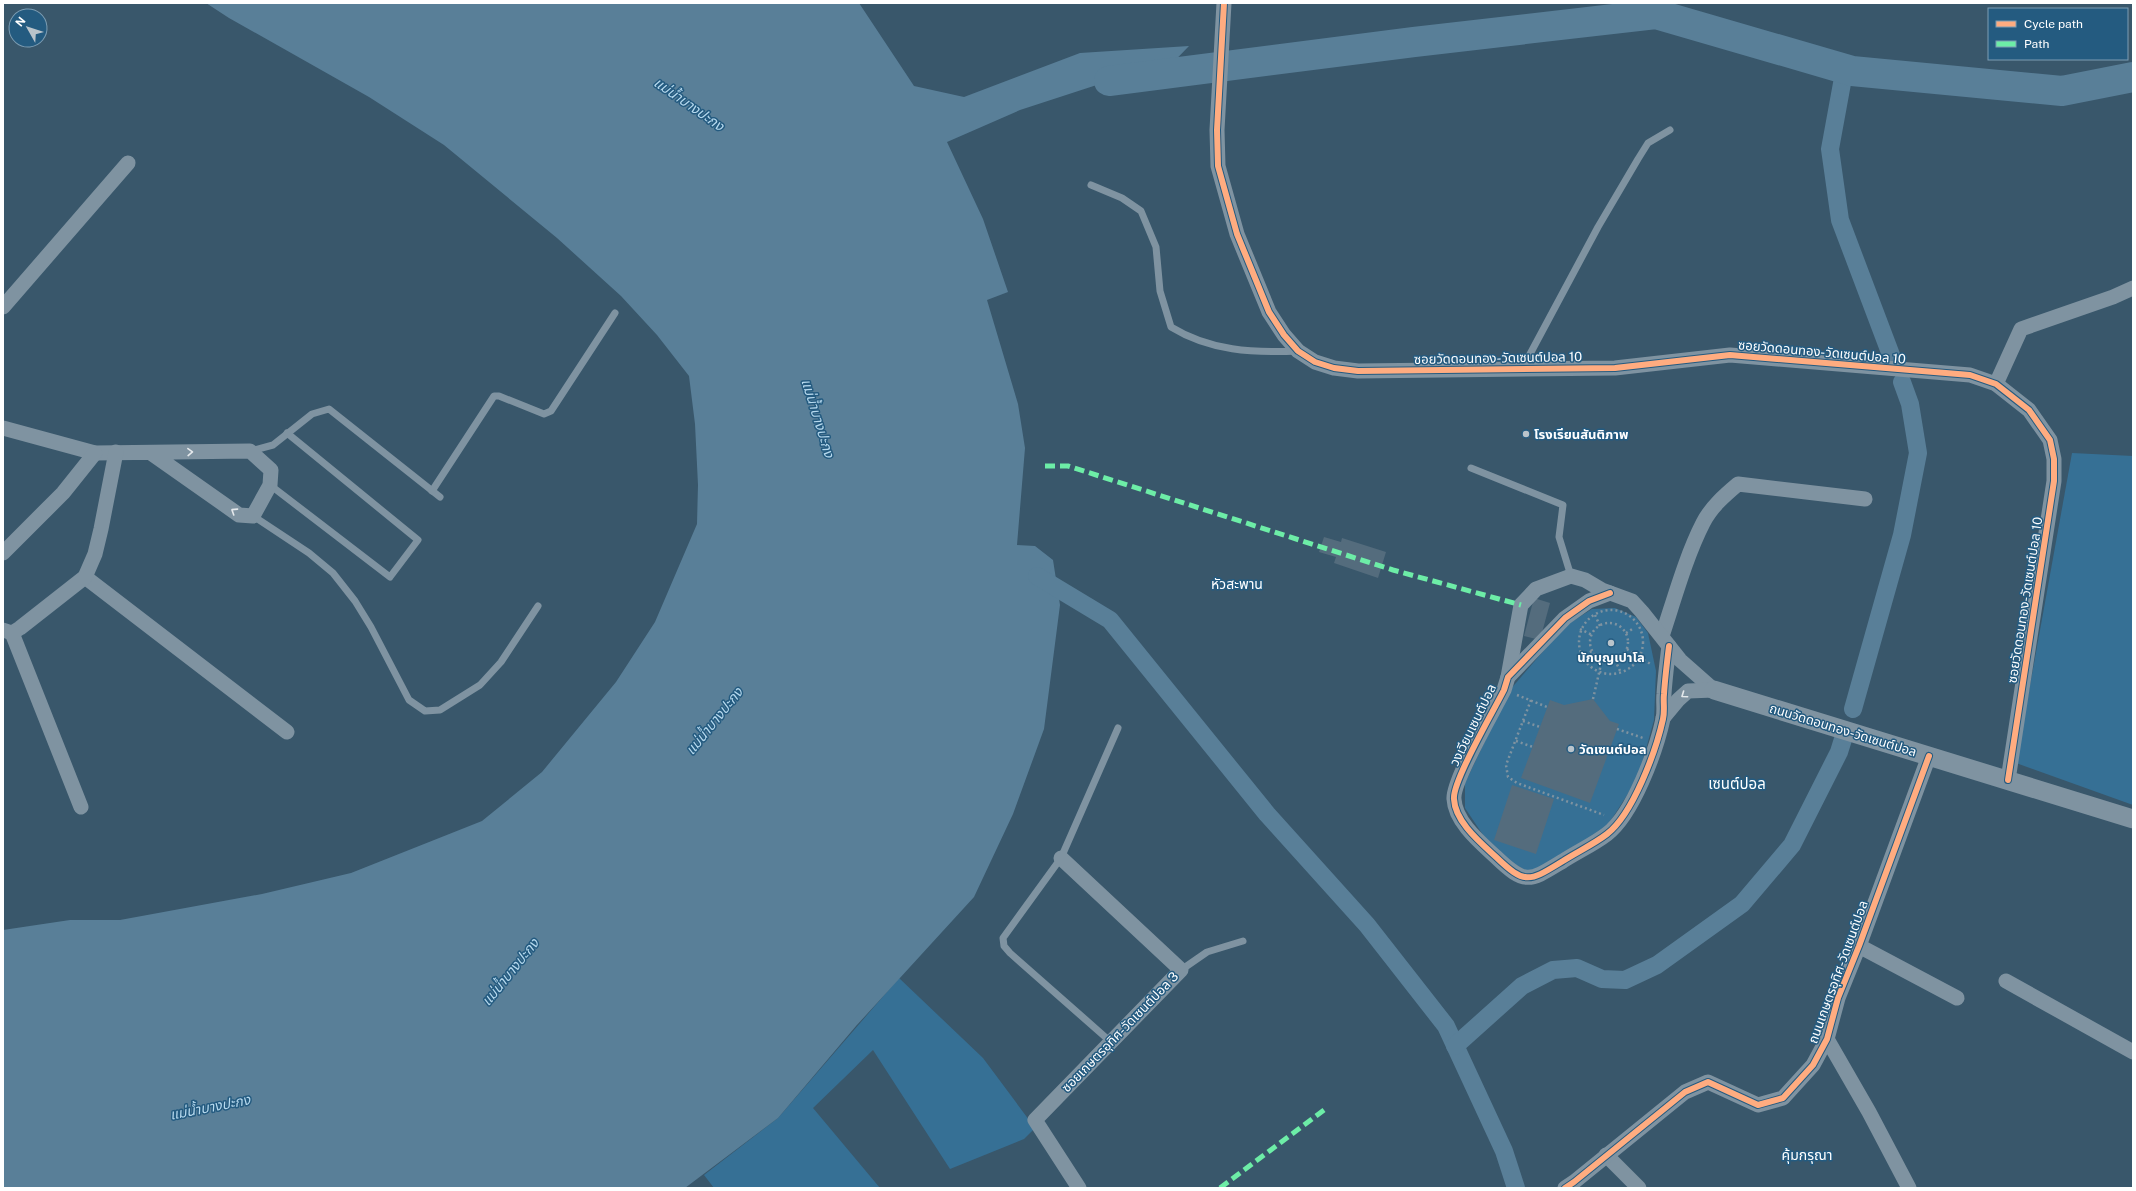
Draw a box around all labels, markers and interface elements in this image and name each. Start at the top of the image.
north arrow [8,8,48,48]
legend [1988,8,2128,60]
text: N [13,15,28,29]
text: Cycle path [2024,17,2083,31]
text: Path [2024,37,2050,51]
water label: แม่น้ำบางปะกง [651,72,729,135]
street label: ซอยวัดดอนทอง-วัดเซนต์ปอล 10 [1738,337,1906,367]
street label: ซอยวัดดอนทอง-วัดเซนต์ปอล 10 [1414,349,1582,367]
water label: แม่น้ำบางปะกง [798,376,840,461]
place label: โรงเรียนสันติภาพ [1534,427,1629,442]
marker: โรงเรียนสันติภาพ [1521,429,1531,439]
one-way arrow [187,448,193,456]
one-way arrow [232,509,239,516]
street label: ซอยวัดดอนทอง-วัดเซนต์ปอล 10 [2004,516,2046,684]
district label: หัวสะพาน [1211,576,1263,592]
marker: นักบุญเปาโล [1606,638,1616,648]
place label: นักบุญเปาโล [1577,650,1645,665]
water label: แม่น้ำบางปะกง [681,682,747,758]
street label: วงเวียนเซนต์ปอล [1447,682,1499,768]
one-way arrow [1682,690,1689,697]
street label: ถนนวัดดอนทอง-วัดเซนต์ปอล [1768,700,1918,760]
place label: วัดเซนต์ปอล [1579,742,1646,757]
marker: วัดเซนต์ปอล [1566,744,1576,754]
district label: เซนต์ปอล [1708,775,1766,792]
street label: ถนนเกษตรอุทิศ-วัดเซนต์ปอล [1805,898,1871,1046]
water label: แม่น้ำบางปะกง [477,933,543,1009]
street label: ซอยเกษตรอุทิศ-วัดเซนต์ปอล 3 [1059,969,1181,1095]
water label: แม่น้ำบางปะกง [168,1089,253,1123]
district label: คุ้มกรุณา [1782,1147,1832,1164]

